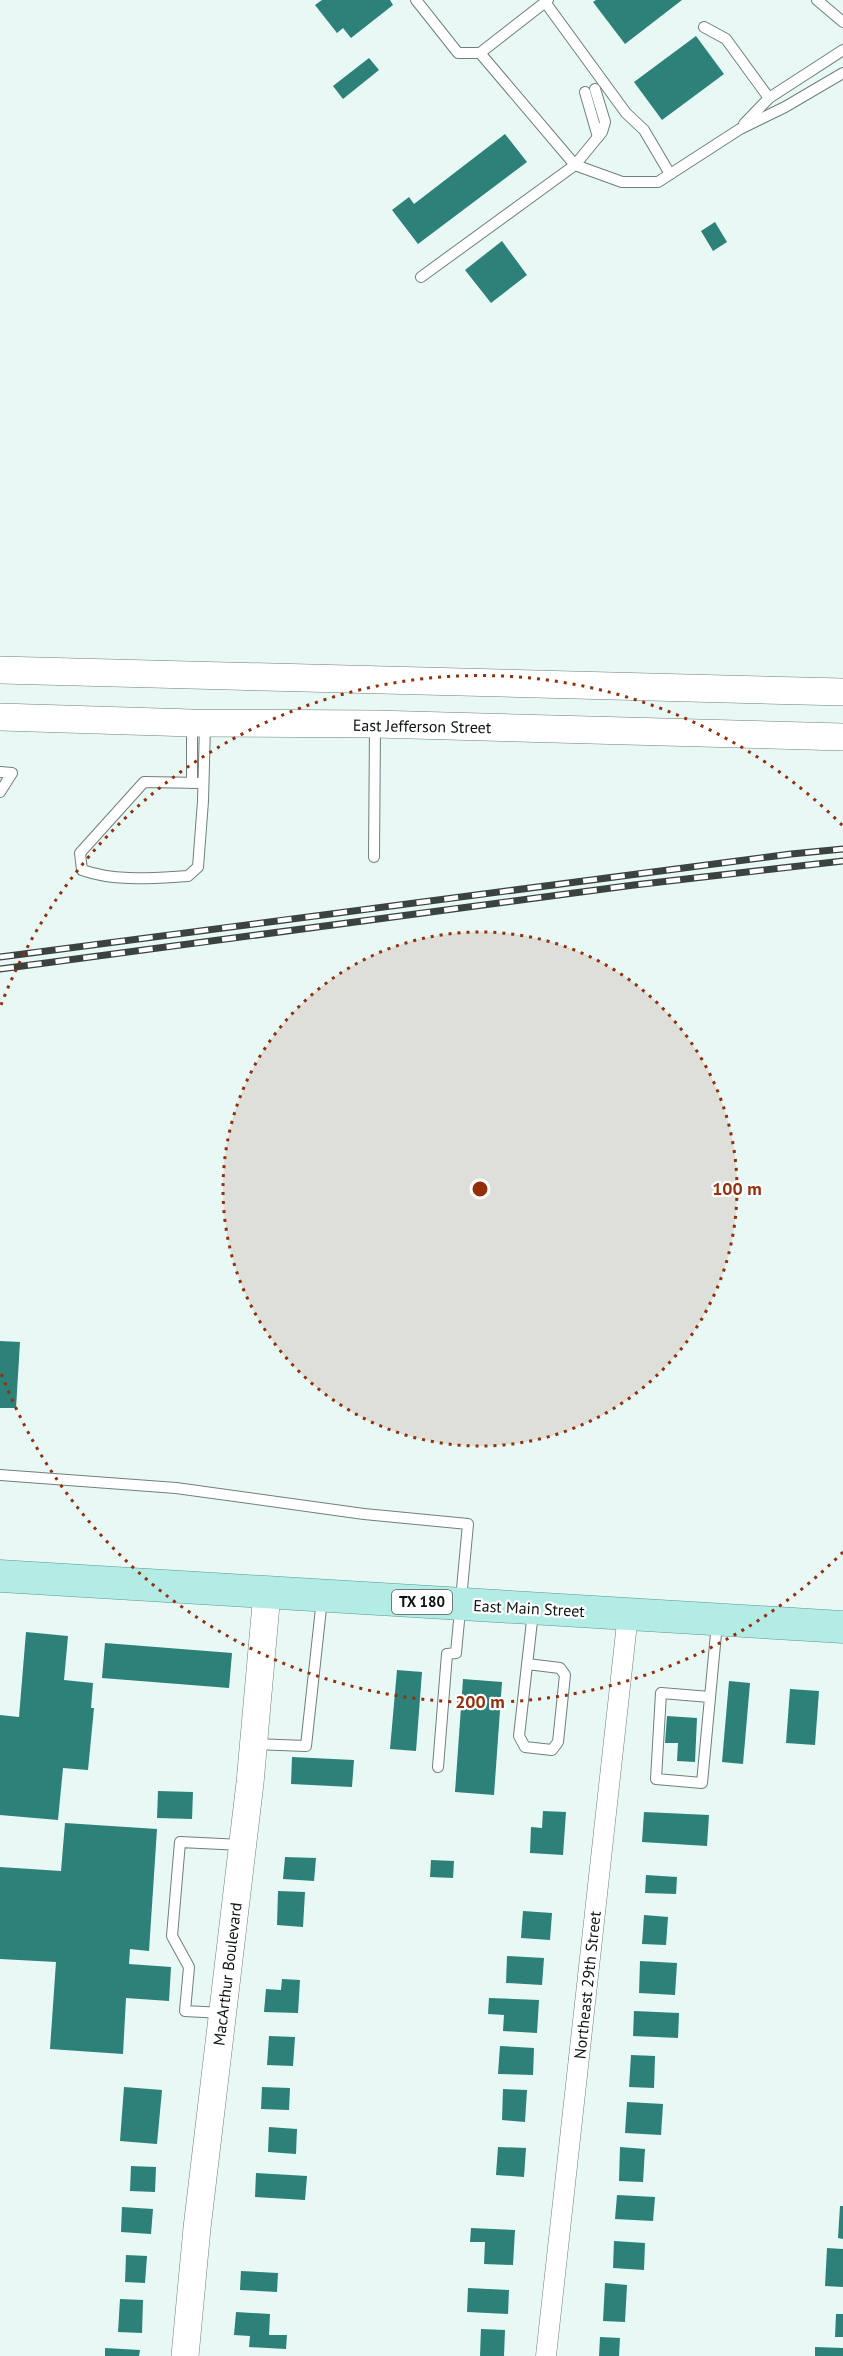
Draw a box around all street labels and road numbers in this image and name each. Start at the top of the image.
street label: East Jefferson Street [353,715,492,737]
road number: TX 180 [392,1590,452,1614]
street label: East Main Street [473,1595,586,1621]
street label: MacArthur Boulevard [208,1901,246,2047]
street label: Northeast 29th Street [569,1909,605,2060]

